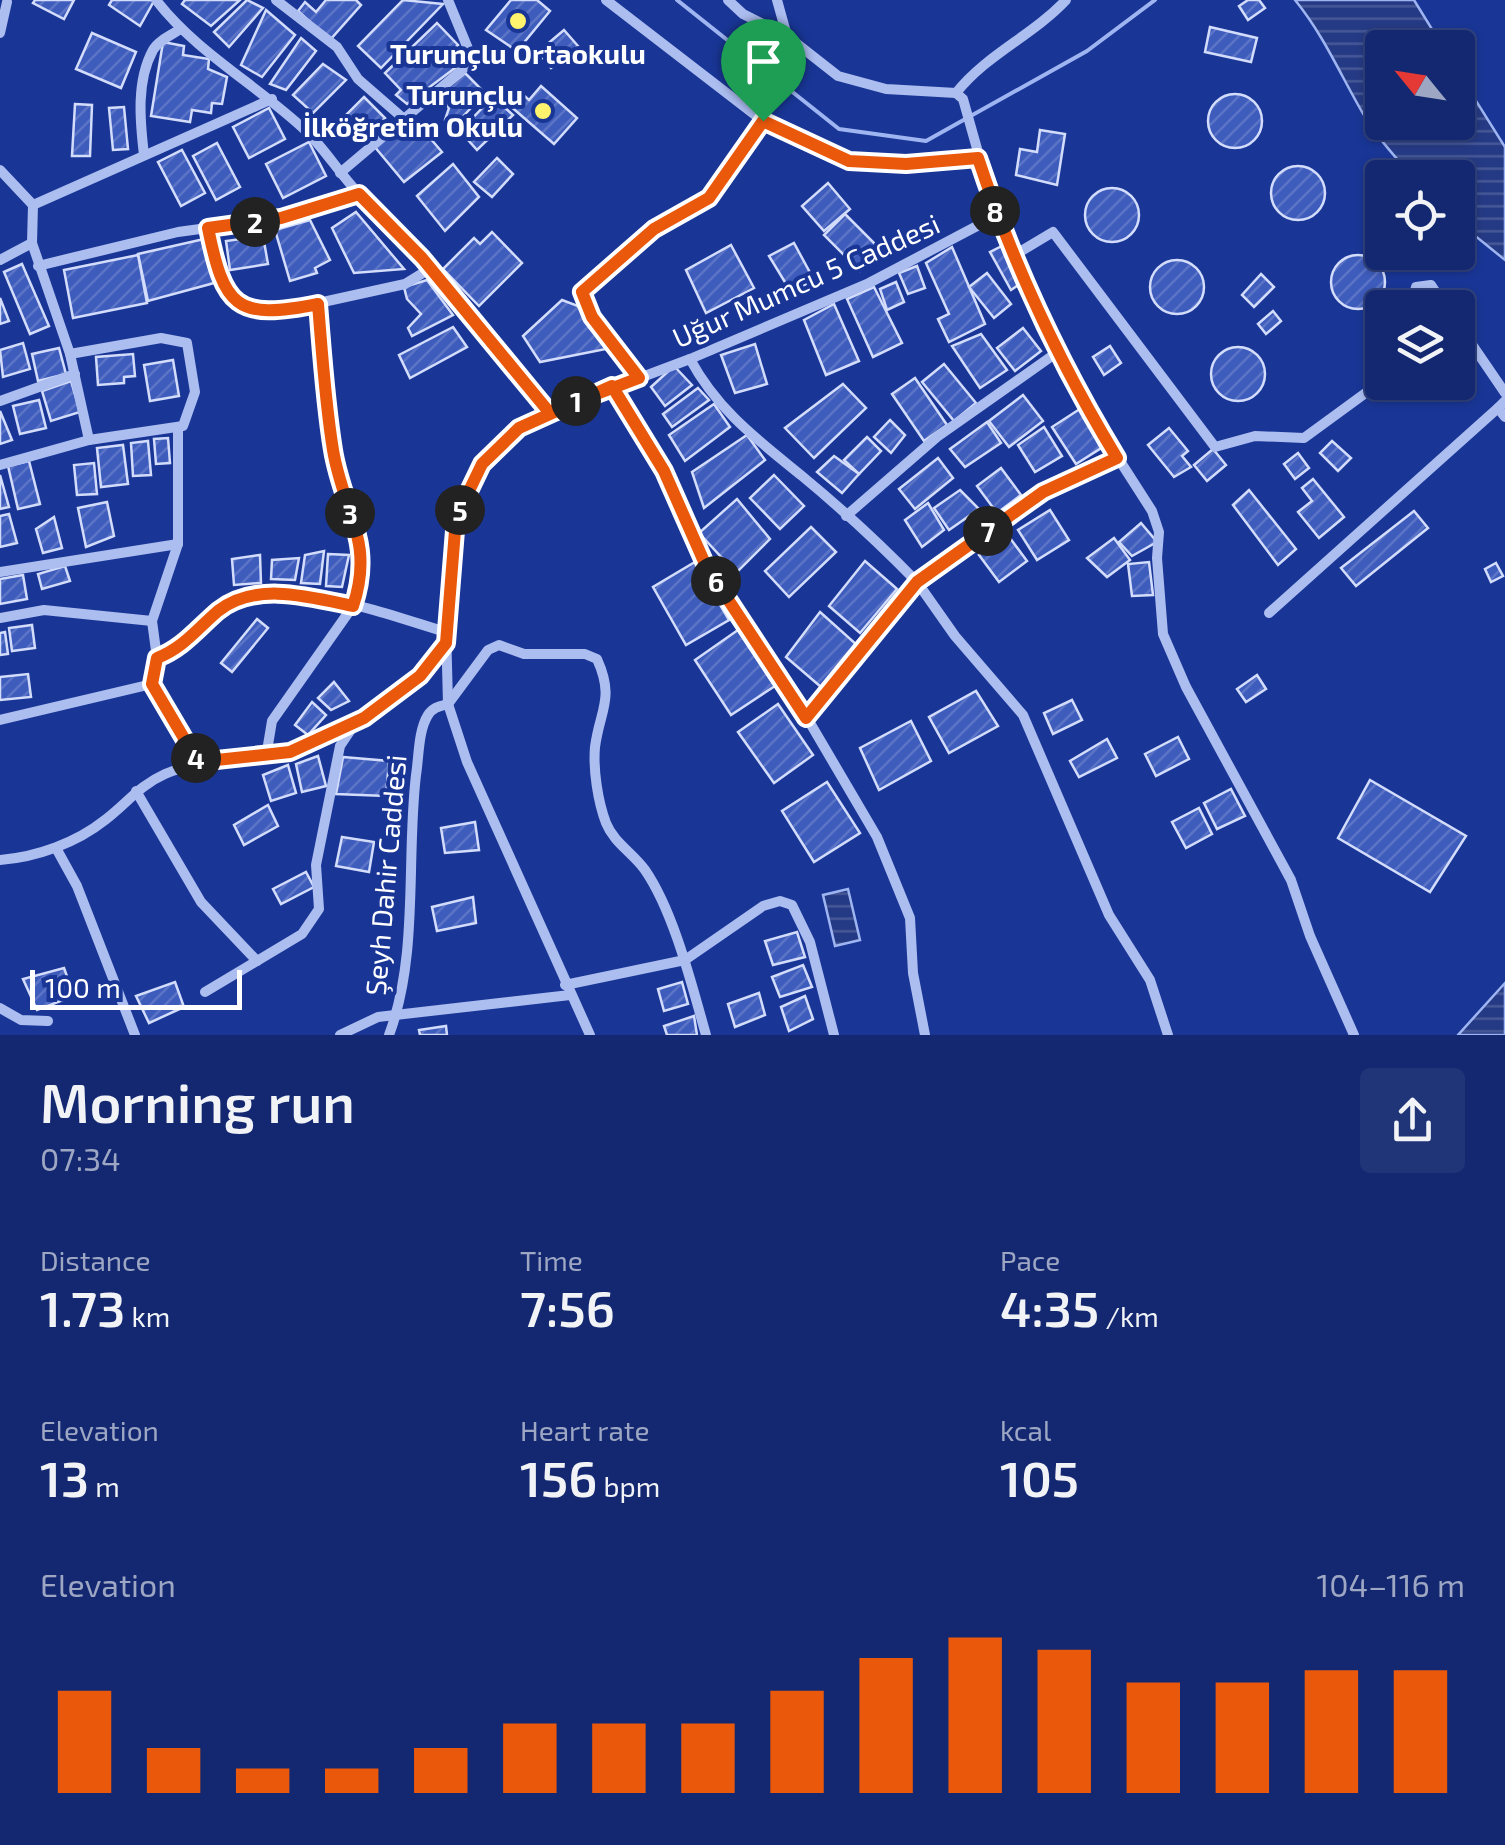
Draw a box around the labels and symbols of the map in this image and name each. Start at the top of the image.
marker: Turunçlu Ortaokulu [507,10,529,32]
pin [721,19,806,122]
north arrow [1365,30,1475,140]
place label: Turunçlu Ortaokulu [390,36,646,71]
place label: Turunçlu İlköğretim Okulu [303,77,523,143]
marker: Turunçlu İlköğretim Okulu [532,100,554,122]
pin: 8 [970,186,1020,236]
pin: 2 [230,197,280,247]
street label: Uğur Mumcu 5 Caddesi [667,206,944,354]
pin: 1 [551,376,601,426]
pin: 5 [435,485,485,535]
pin: 3 [325,488,375,538]
pin: 7 [963,506,1013,556]
pin: 6 [691,556,741,606]
pin: 4 [171,733,221,783]
street label: Şeyh Dahir Caddesi [358,753,413,997]
scale bar [30,965,242,1010]

